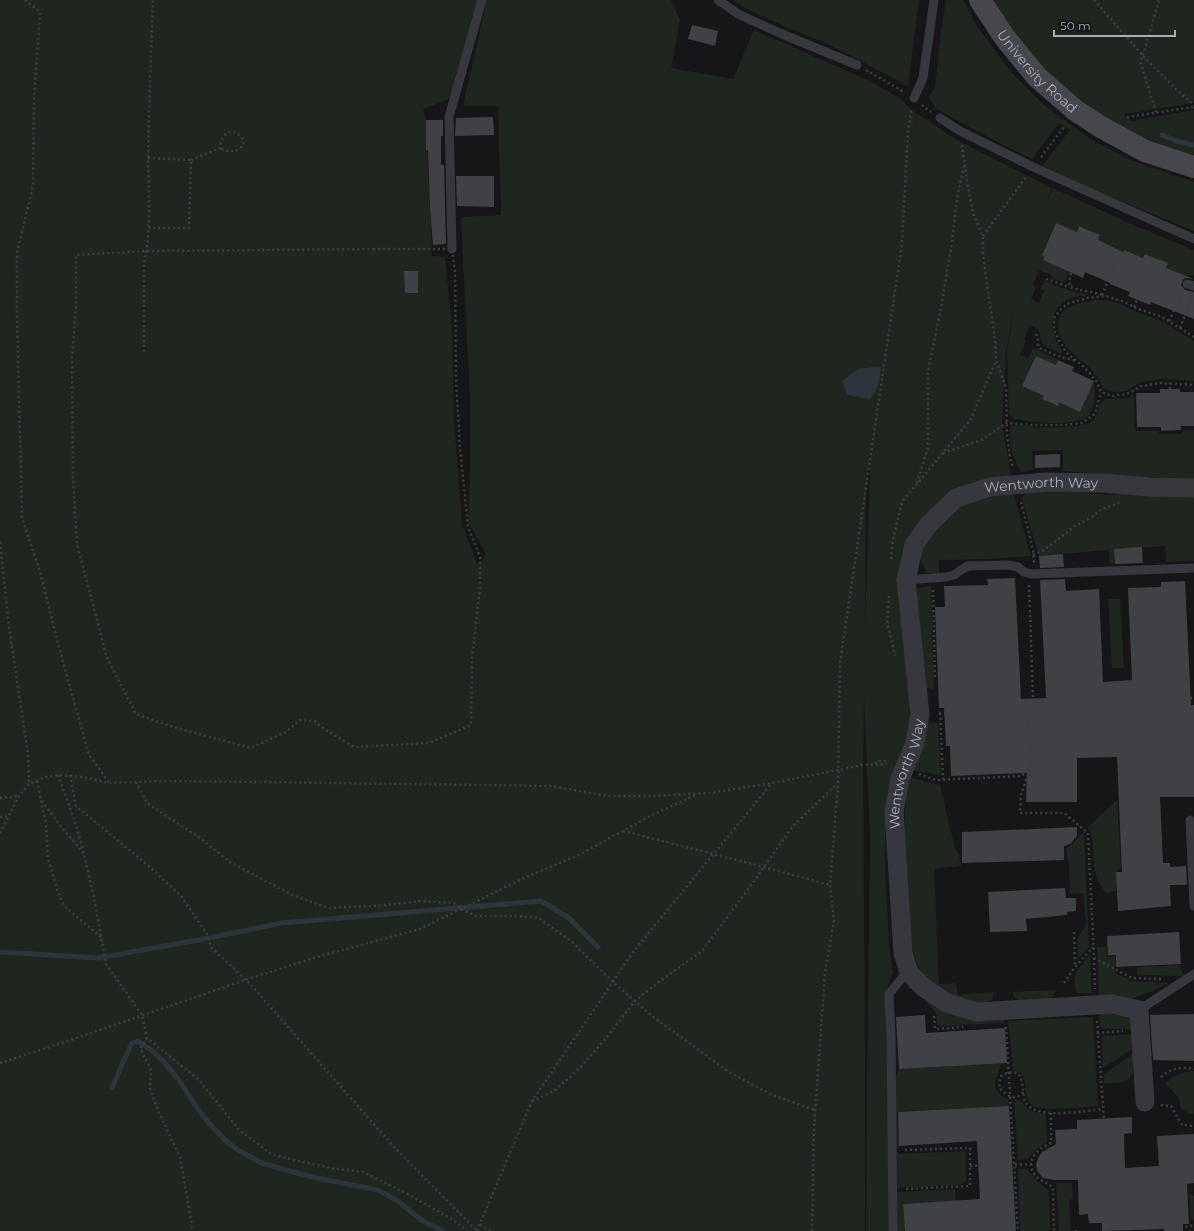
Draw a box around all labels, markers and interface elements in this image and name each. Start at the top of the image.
scale bar [1054,12,1175,38]
text: 50 m [1060,18,1091,33]
street label: University Road [993,26,1081,117]
street label: Wentworth Way [983,473,1099,496]
street label: Wentworth Way [885,717,928,830]

